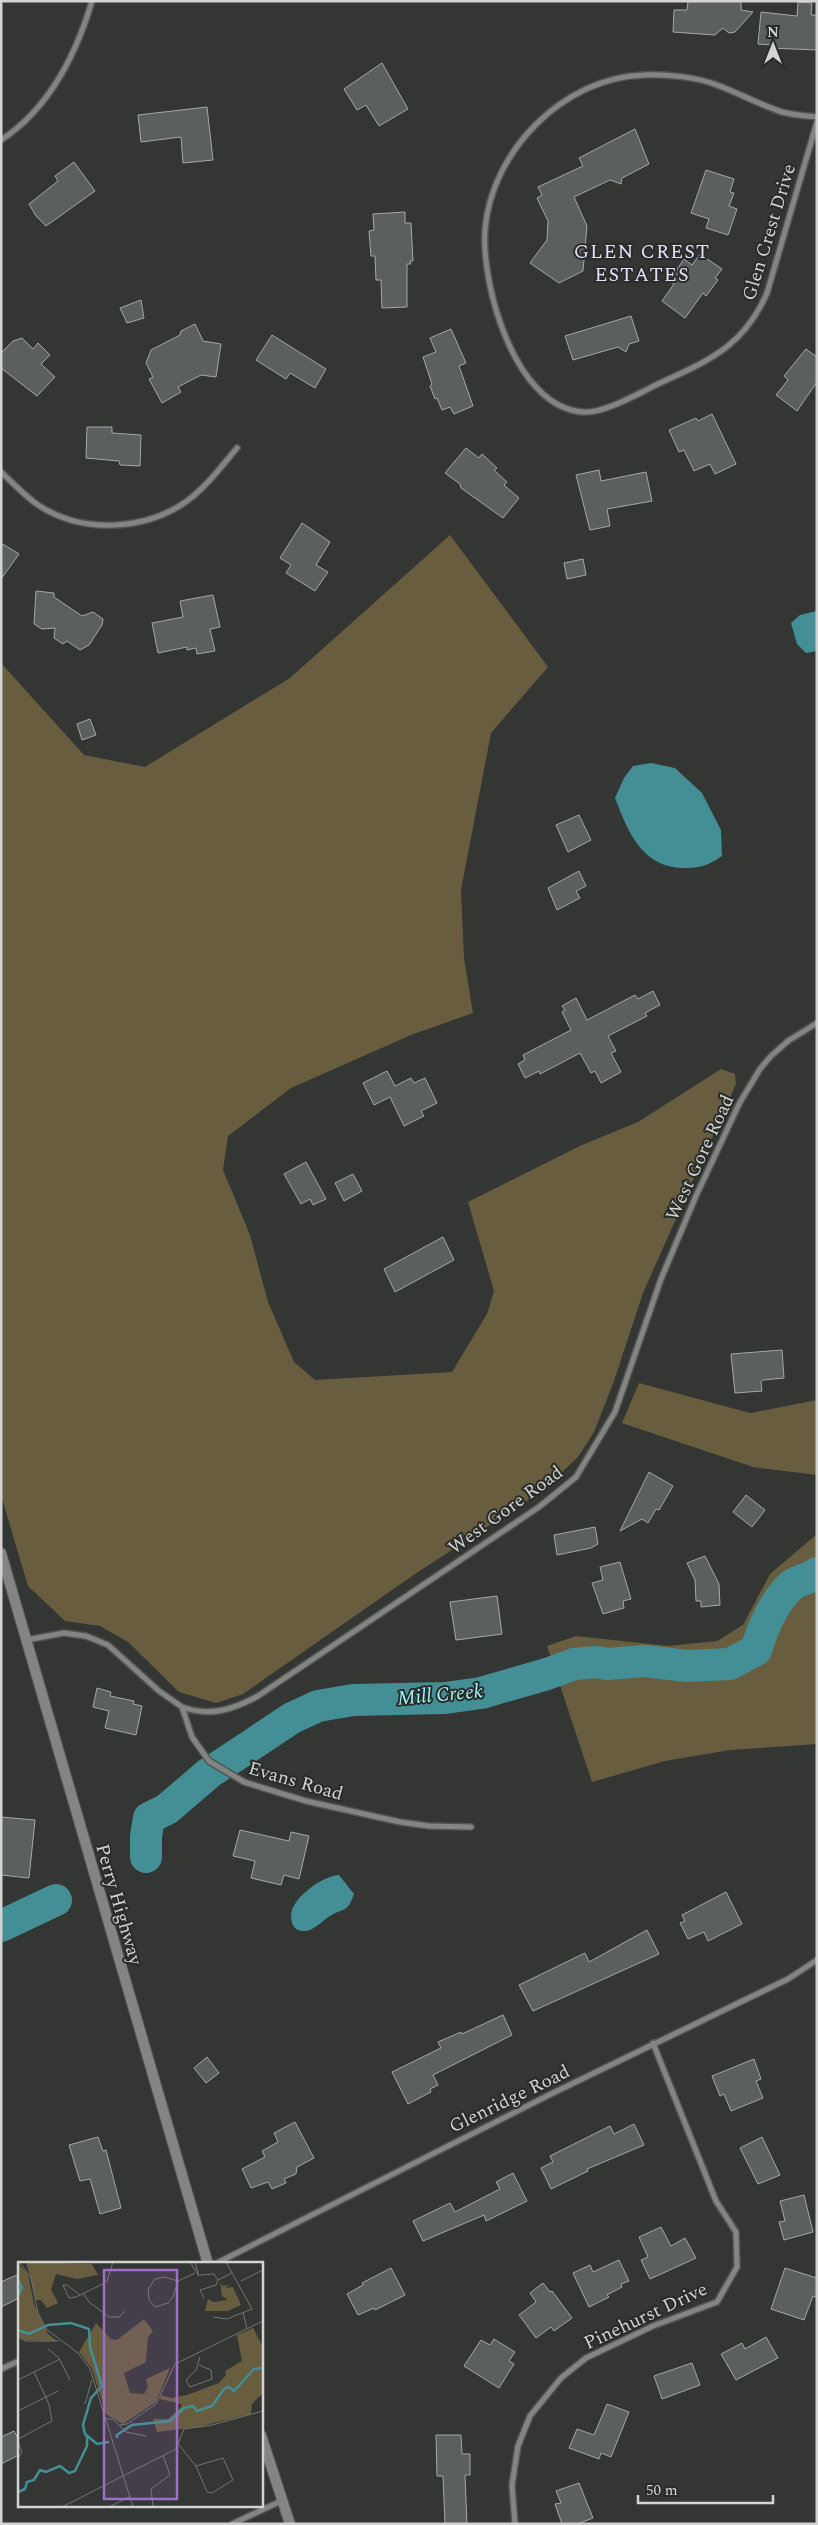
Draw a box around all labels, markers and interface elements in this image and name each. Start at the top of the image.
north arrow [748,20,798,70]
text: N [767,22,779,43]
street label: Glen Crest Drive [735,160,804,304]
district label: GLEN CREST ESTATES [574,237,710,290]
street label: West Gore Road [658,1090,742,1225]
street label: West Gore Road [442,1458,569,1562]
water label: Mill Creek [396,1676,485,1714]
street label: Evans Road [245,1754,347,1809]
street label: Perry Highway [87,1840,150,1969]
street label: Glenridge Road [444,2057,575,2141]
inset map [18,2262,262,2508]
street label: Pinehurst Drive [579,2275,712,2358]
scale bar [638,2472,773,2504]
text: 50 m [646,2479,678,2502]

